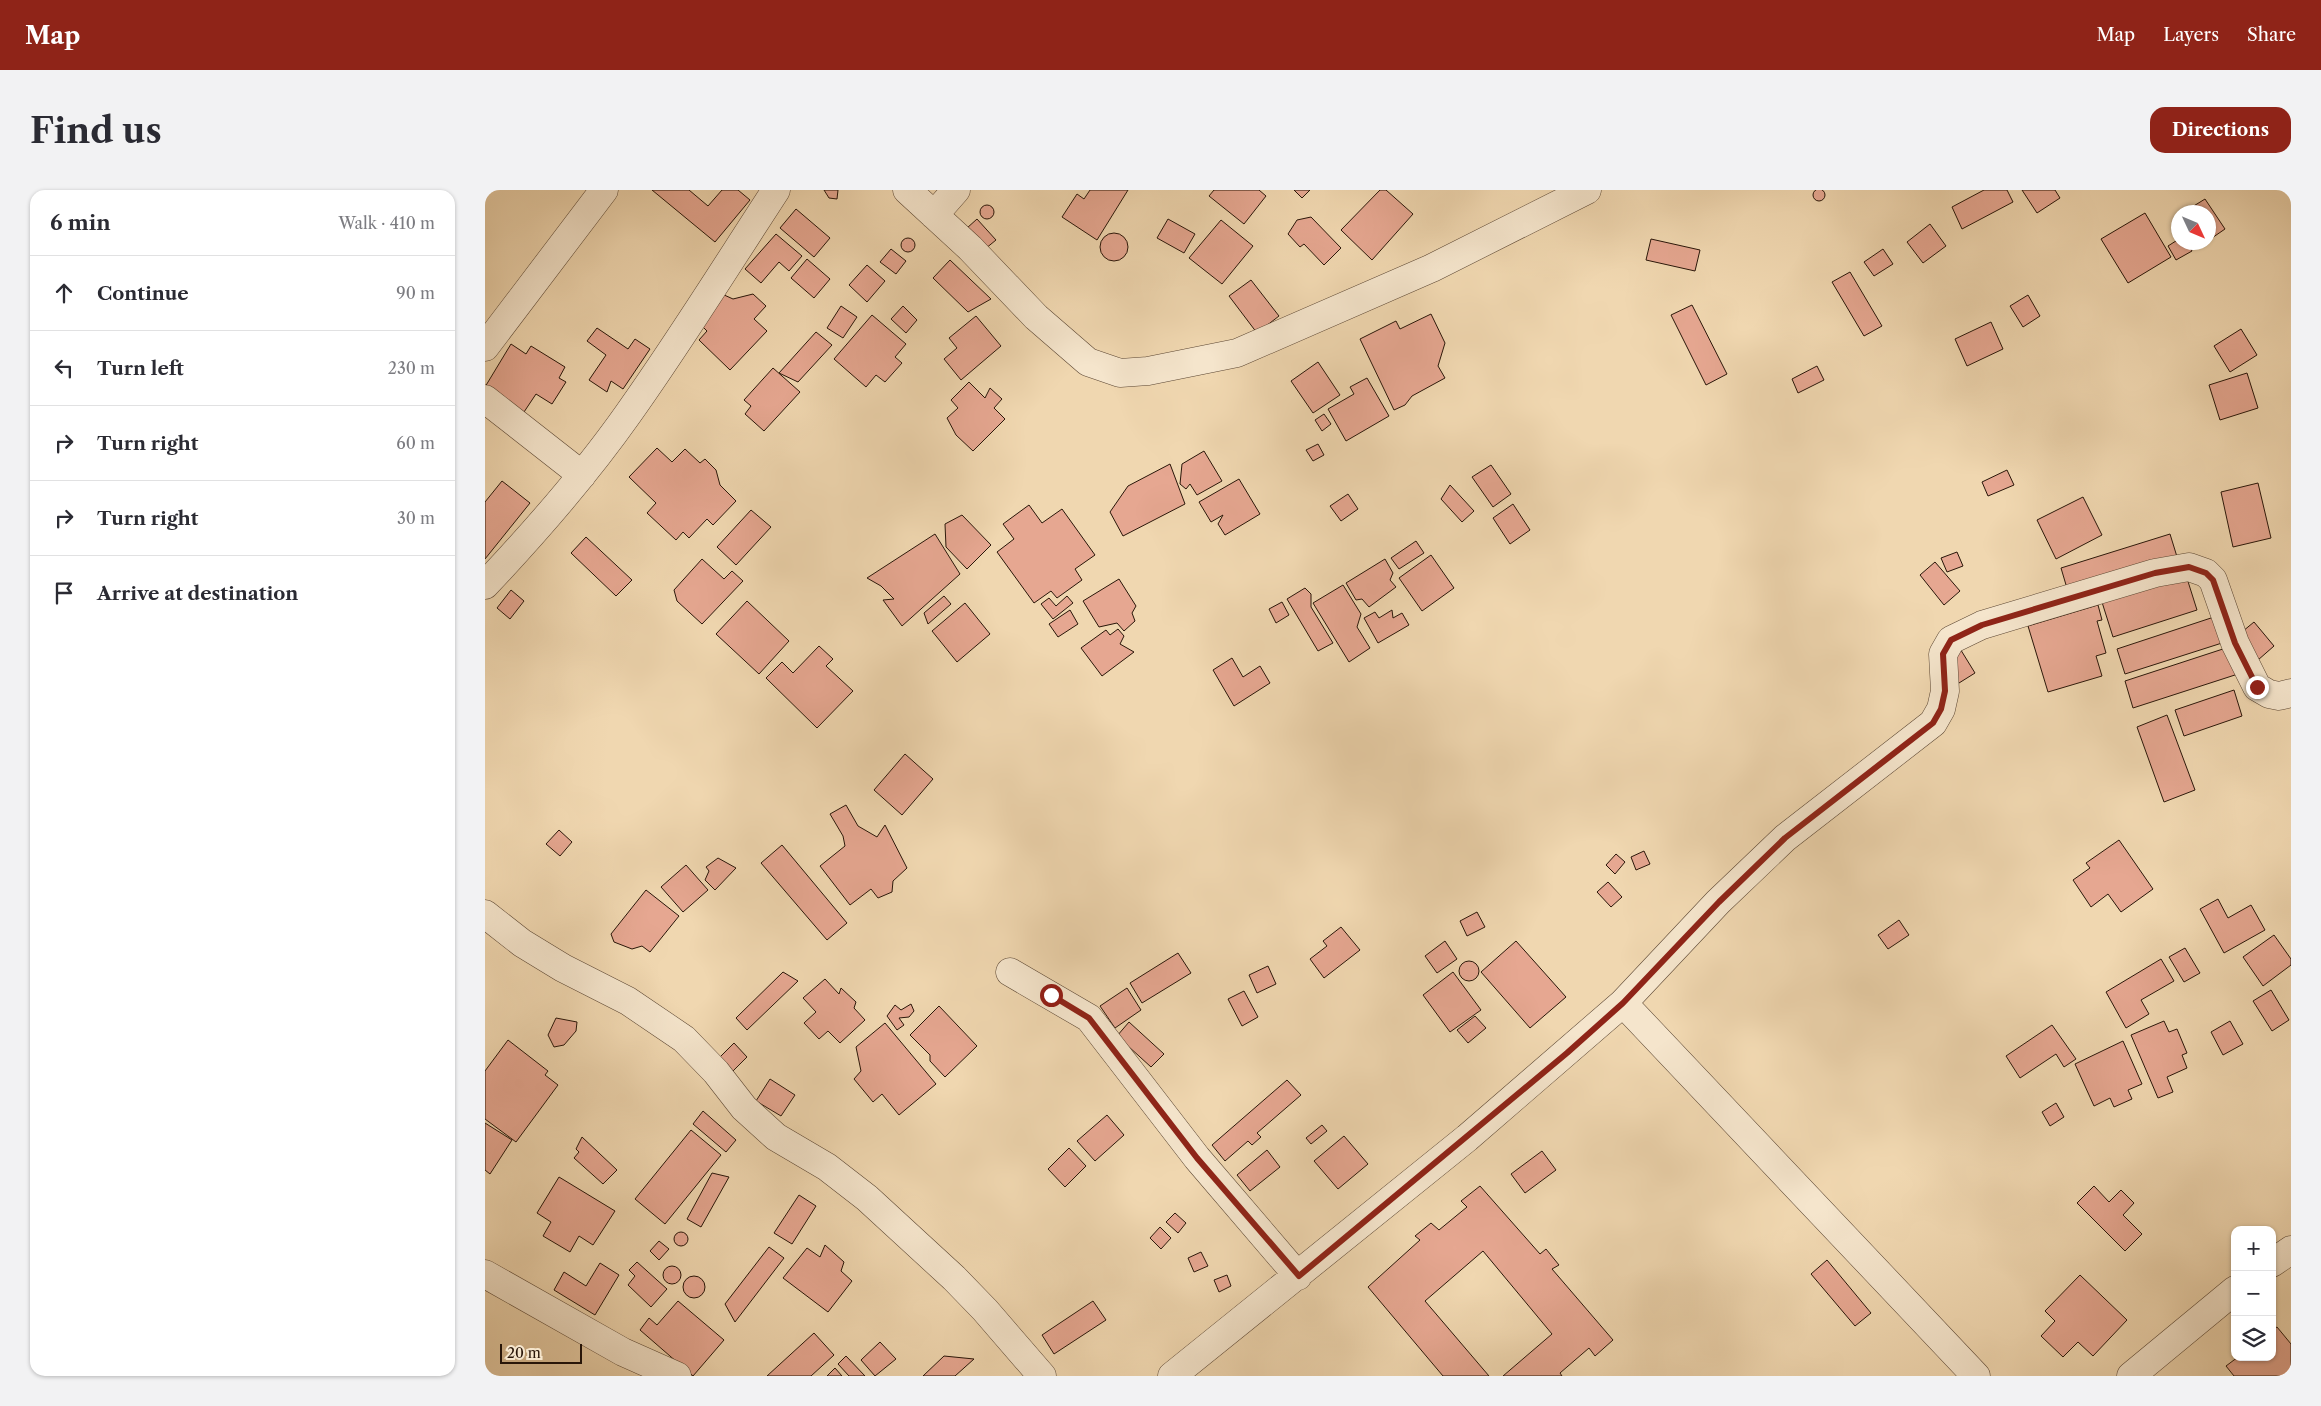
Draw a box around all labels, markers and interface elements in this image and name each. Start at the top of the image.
text: Map [25,21,80,50]
text: Map [2097,24,2135,46]
text: Layers [2163,24,2219,46]
text: Share [2247,24,2296,46]
button: Directions [2150,107,2291,153]
text: Find us [30,109,162,152]
north arrow [2171,205,2216,250]
text: 6 min [50,210,111,235]
text: Walk · 410 m [338,213,435,233]
icon: ahead [50,279,78,307]
text: Continue [97,282,189,305]
text: 90 m [396,283,435,303]
icon: left [50,354,78,382]
text: Turn left [97,357,184,380]
text: 230 m [388,358,435,378]
icon: right [50,429,78,457]
text: Turn right [97,432,198,455]
text: 60 m [396,433,435,453]
icon: right [50,504,78,532]
text: Turn right [97,507,198,530]
text: 30 m [397,508,435,528]
icon: arrive [50,579,78,607]
text: Arrive at destination [97,582,298,605]
route end [2246,676,2269,699]
route start [1040,984,1063,1007]
map controls [2231,1226,2276,1361]
button: + [2231,1226,2276,1271]
button: − [2231,1271,2276,1316]
button: layers [2231,1316,2276,1361]
scale bar [500,1341,583,1364]
text: 20 m [507,1344,541,1362]

